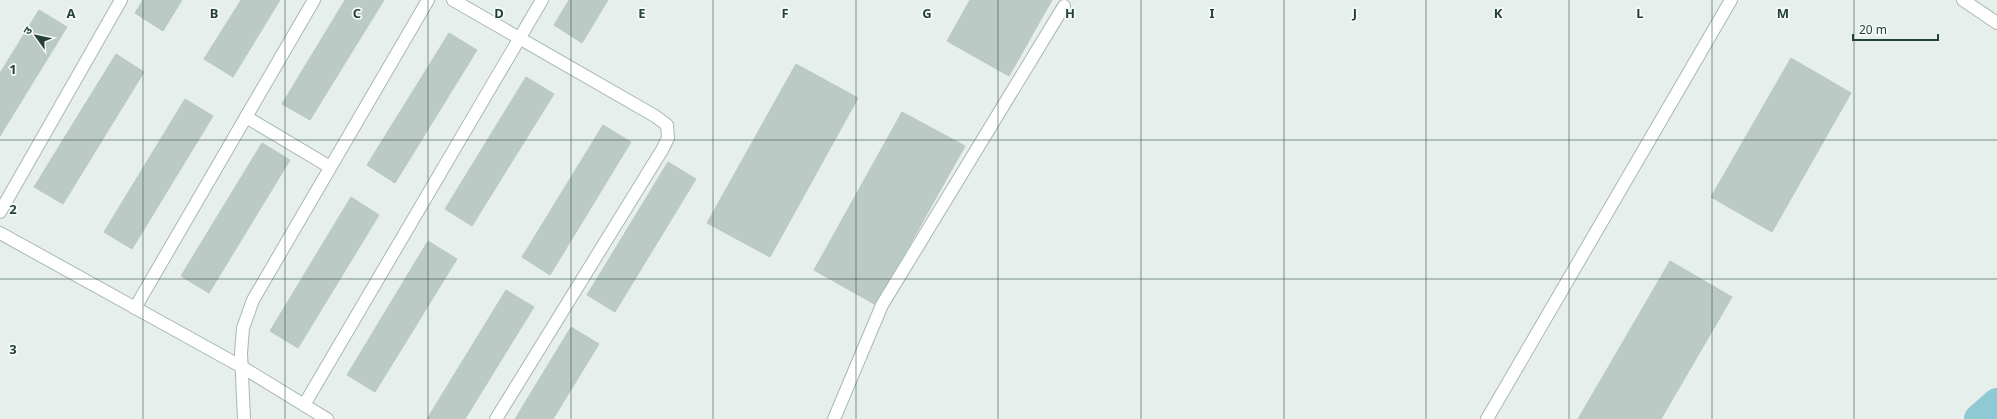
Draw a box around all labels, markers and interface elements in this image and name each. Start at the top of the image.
text: A [67,4,76,22]
text: B [210,4,218,22]
text: C [353,4,361,22]
text: D [494,4,504,22]
text: E [638,4,646,22]
text: F [781,4,789,22]
text: G [922,4,932,22]
text: H [1065,4,1075,22]
text: I [1209,4,1215,22]
text: J [1352,4,1357,22]
text: K [1494,4,1503,22]
text: L [1636,4,1644,22]
text: M [1777,4,1789,22]
north arrow [16,16,56,56]
scale bar [1853,16,1938,42]
text: 20 m [1859,21,1887,38]
text: उ [19,23,36,37]
text: 1 [9,60,17,78]
text: 2 [9,200,17,218]
text: 3 [9,340,17,358]

